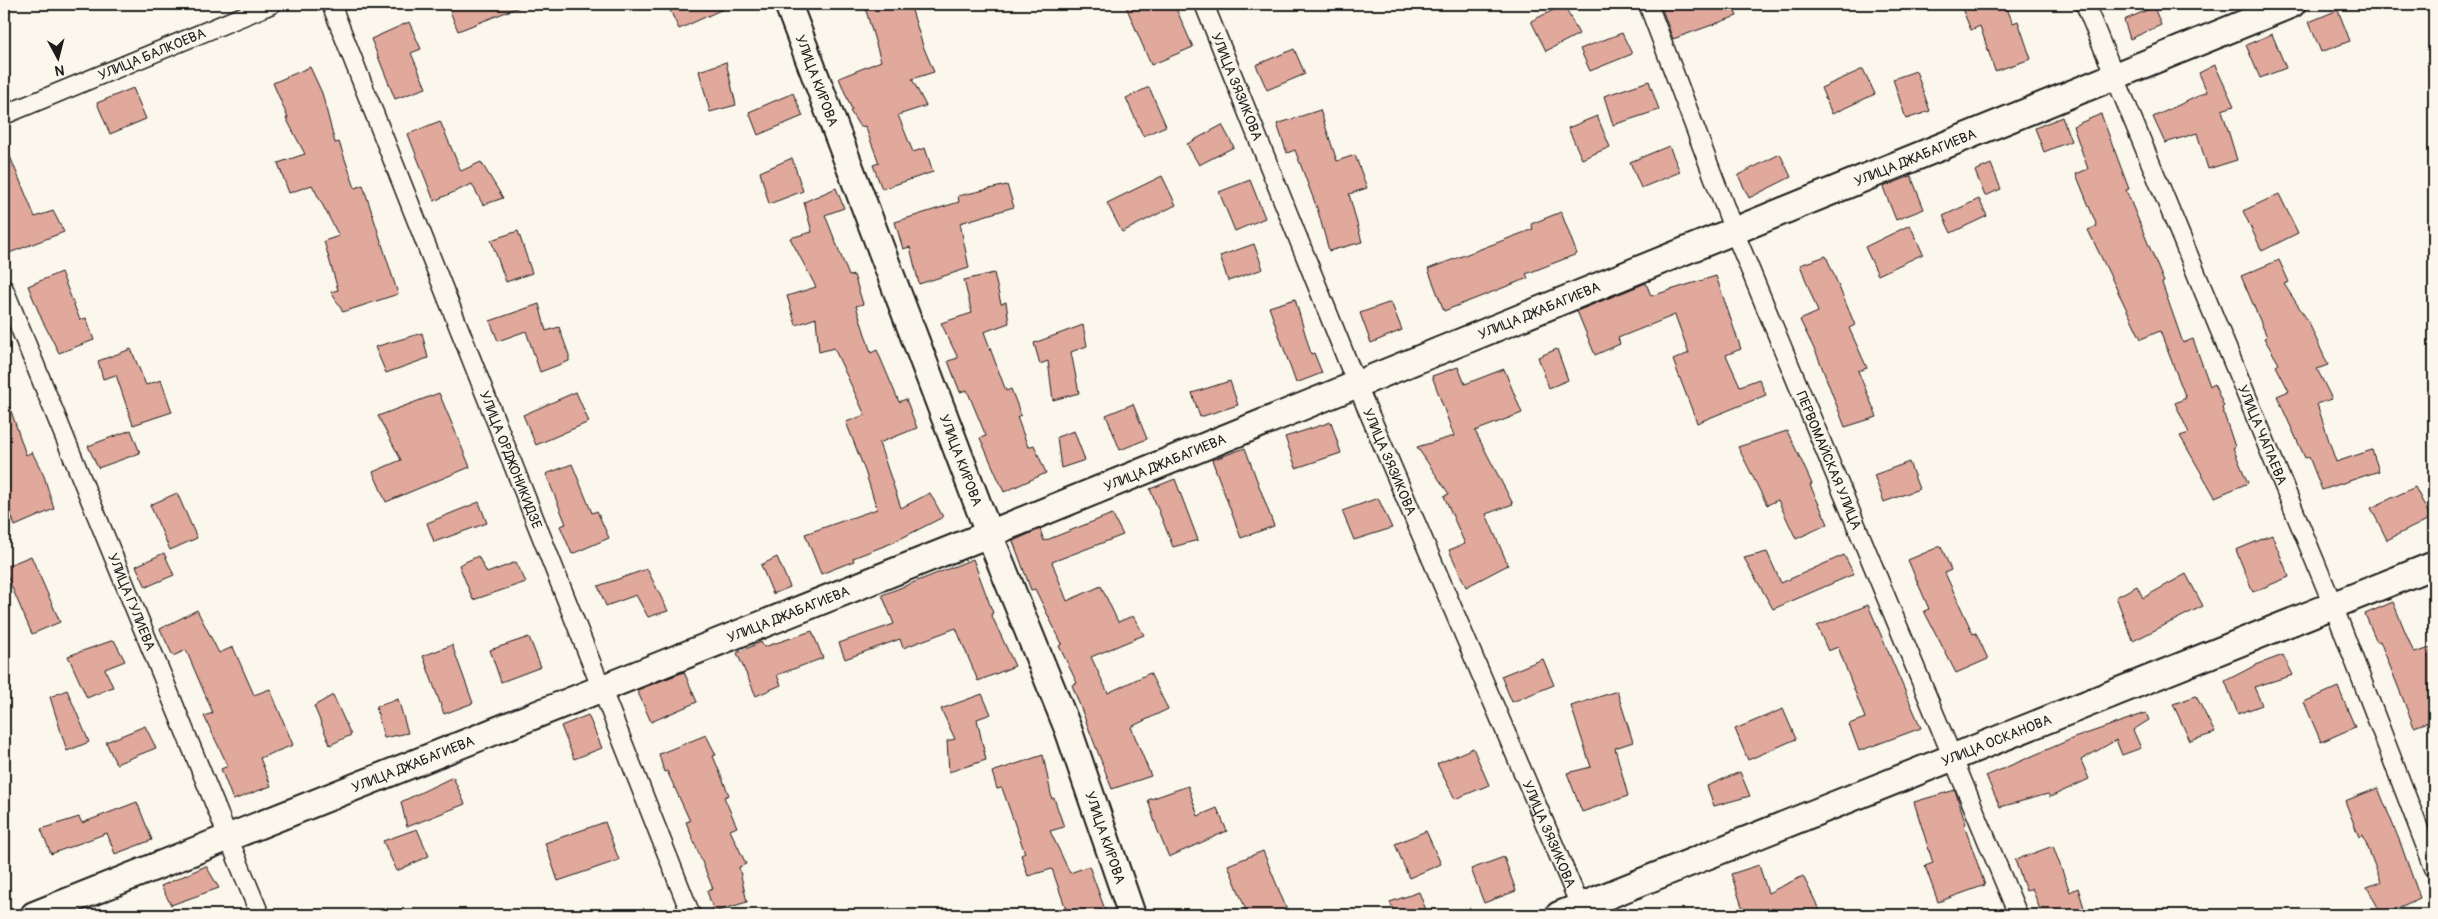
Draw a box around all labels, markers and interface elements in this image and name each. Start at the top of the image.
street label: УЛИЦА БАЛКОЕВА [96,24,208,84]
street label: УЛИЦА ЗЯЗИКОВА [1207,30,1266,143]
north arrow [32,32,82,82]
street label: УЛИЦА КИРОВА [792,33,842,129]
text: N [54,61,65,79]
street label: УЛИЦА ДЖАБАГИЕВА [1852,125,1979,190]
street label: УЛИЦА ДЖАБАГИЕВА [1476,278,1603,343]
street label: УЛИЦА ЧАПАЕВА [2234,382,2290,487]
street label: УЛИЦА ОРДЖОНИКИДЗЕ [476,389,545,531]
street label: ПЕРВОМАЙСКАЯ УЛИЦА [1792,389,1865,532]
street label: УЛИЦА ЗЯЗИКОВА [1359,406,1420,518]
street label: УЛИЦА КИРОВА [935,412,986,509]
street label: УЛИЦА ДЖАБАГИЕВА [1102,431,1228,495]
street label: УЛИЦА ГУЛИЕВА [104,551,159,653]
street label: УЛИЦА ДЖАБАГИЕВА [725,583,852,647]
street label: УЛИЦА ОСКАНОВА [1939,711,2054,770]
street label: УЛИЦА ДЖАБАГИЕВА [350,732,477,796]
street label: УЛИЦА ЗЯЗИКОВА [1518,778,1579,890]
street label: УЛИЦА КИРОВА [1081,789,1129,886]

